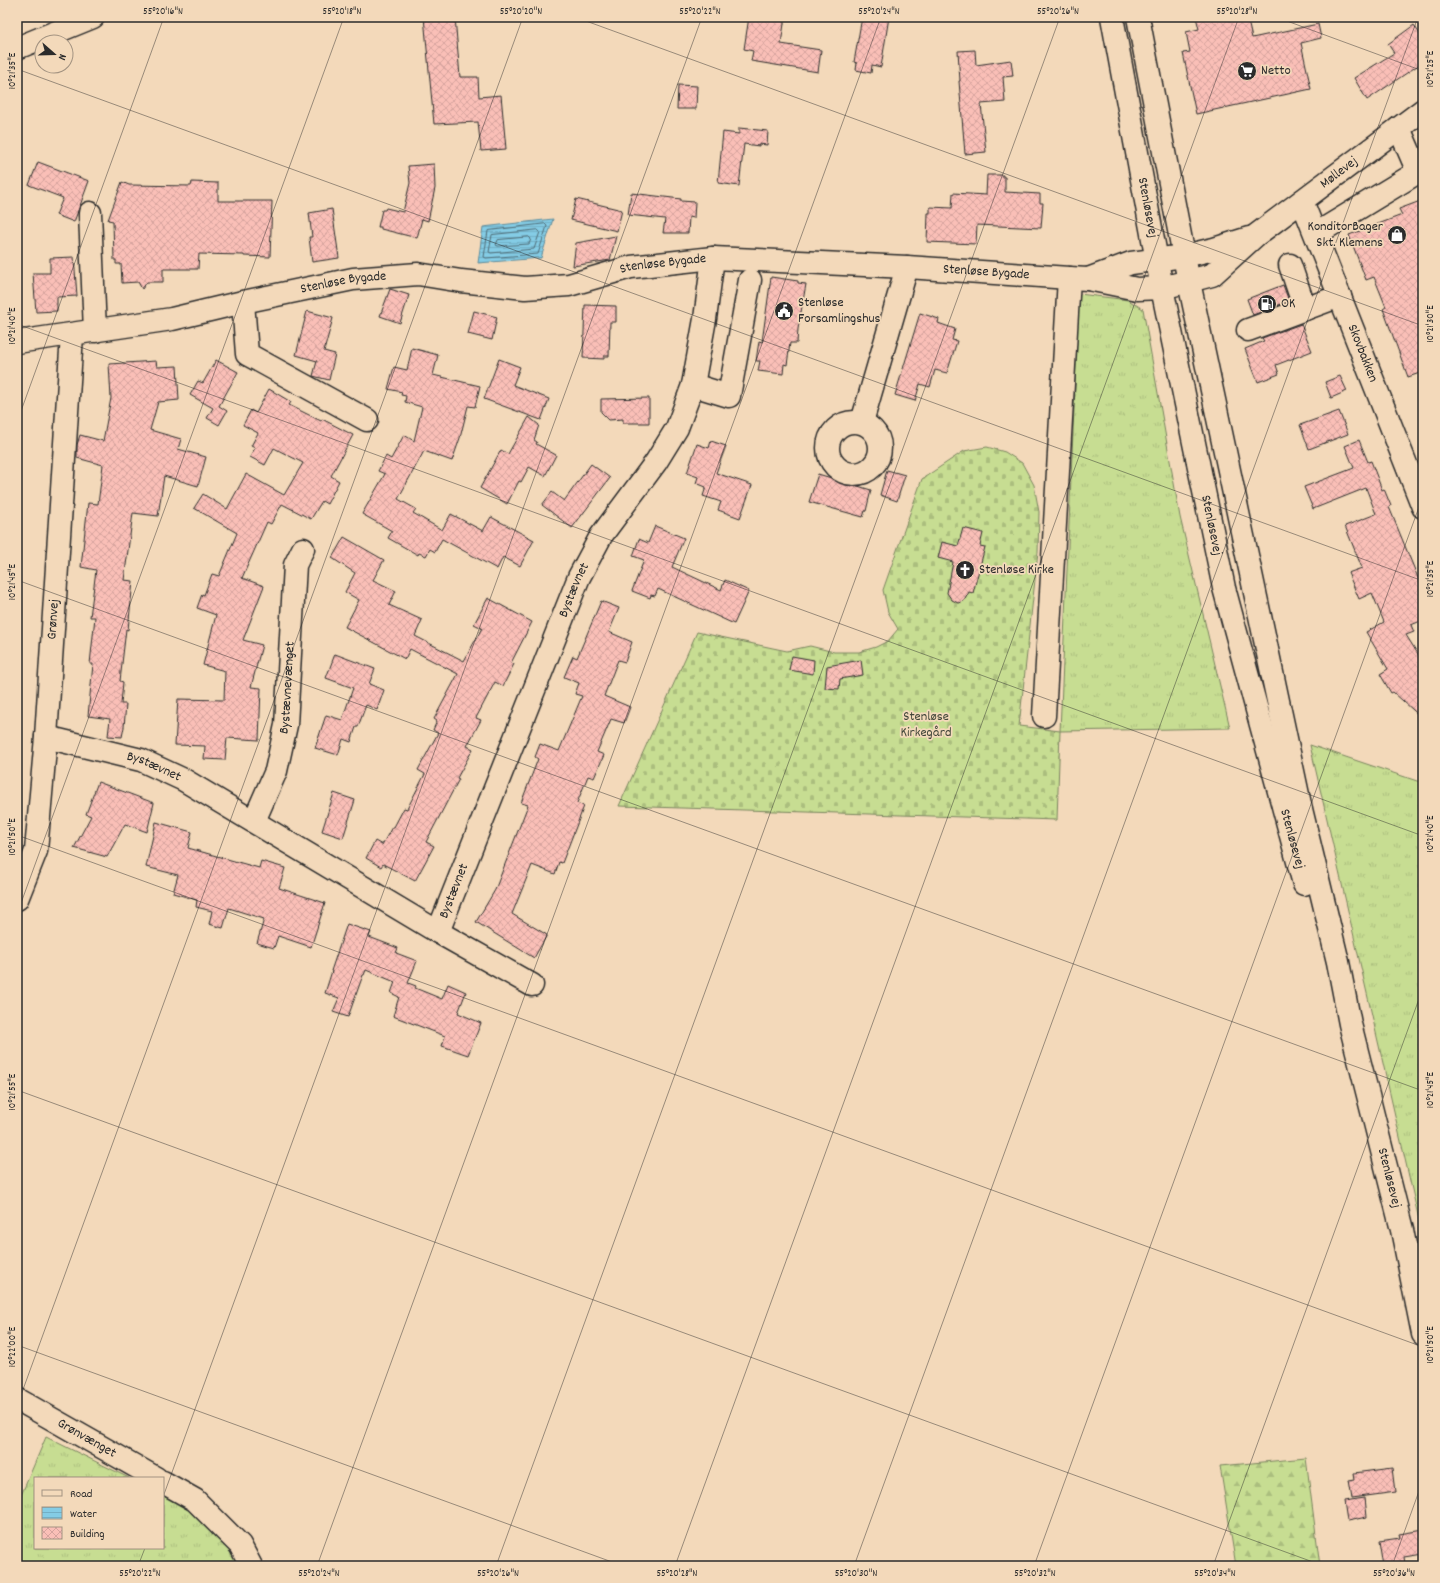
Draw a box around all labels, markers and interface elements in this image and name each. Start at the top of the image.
text: 55°20'16"N [143,5,183,19]
text: 55°20'18"N [323,5,362,19]
text: 55°20'20"N [500,5,542,19]
text: 55°20'22"N [679,5,721,19]
text: 55°20'24"N [858,5,900,19]
text: 55°20'26"N [1037,5,1079,19]
text: 55°20'28"N [1216,5,1258,19]
north arrow [34,34,74,74]
text: 10°21'25"E [1424,50,1438,87]
text: N [53,51,70,63]
text: 10°21'35"E [6,52,20,89]
supermarket icon: Netto [1236,60,1258,82]
place label: Netto [1261,61,1291,81]
street label: Møllevej [1316,152,1362,194]
street label: Stenløsevej [1132,176,1163,240]
place label: KonditorBager Skt. Klemens [1307,217,1384,253]
shop icon: KonditorBager Skt. Klemens [1386,224,1408,246]
street label: Stenløse Bygade [617,249,707,280]
street label: Stenløse Bygade [942,259,1030,285]
street label: Stenløse Bygade [299,266,387,300]
place label: Stenløse Forsamlingshus [798,293,881,329]
fuel station icon: OK [1256,293,1278,315]
place label: OK [1281,294,1296,314]
public building icon: Stenløse Forsamlingshus [773,300,795,322]
text: 10°21'30"E [1424,305,1438,343]
text: 10°21'40"E [6,307,20,345]
street label: Skovbakken [1342,322,1383,385]
street label: Stenløsevej [1195,493,1227,557]
street label: Bystævnet [554,559,595,620]
church icon: Stenløse Kirke [954,559,976,581]
place label: Stenløse Kirke [979,560,1054,580]
text: 10°21'35"E [1424,560,1438,597]
text: 10°21'45"E [6,563,20,600]
street label: Grønvej [42,598,65,640]
street label: Bystævnevænget [274,641,301,736]
park label: Stenløse Kirkegård [900,707,952,743]
street label: Bystævnet [124,747,184,787]
street label: Stenløsevej [1274,807,1310,871]
text: 10°21'40"E [1424,815,1438,853]
text: 10°21'50"E [6,818,20,856]
street label: Bystævnet [434,861,474,922]
text: 10°21'45"E [1424,1071,1438,1108]
text: 10°21'55"E [6,1073,20,1110]
street label: Stenløsevej [1372,1146,1406,1210]
text: 10°22'00"E [6,1326,20,1367]
text: 10°21'50"E [1424,1326,1438,1364]
street label: Grønvænget [53,1414,120,1463]
legend [34,1477,164,1549]
text: Road [70,1486,92,1503]
text: Water [70,1506,97,1523]
text: Building [70,1526,105,1543]
text: 55°20'22"N [119,1567,161,1581]
text: 55°20'24"N [298,1567,340,1581]
text: 55°20'26"N [477,1567,519,1581]
text: 55°20'28"N [656,1567,698,1581]
text: 55°20'30"N [835,1567,877,1581]
text: 55°20'32"N [1014,1567,1056,1581]
text: 55°20'34"N [1194,1567,1236,1581]
text: 55°20'36"N [1373,1567,1415,1581]

